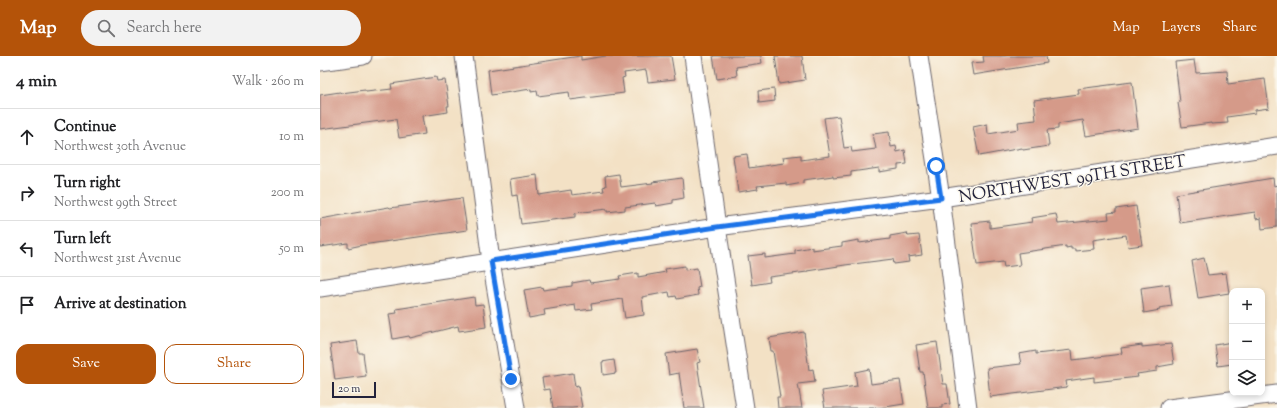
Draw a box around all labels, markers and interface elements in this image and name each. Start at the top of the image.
search box [81,10,361,46]
text: Map [20,15,57,42]
icon: search [95,17,117,39]
text: Search here [127,18,202,39]
text: Map [1113,18,1140,38]
text: Layers [1162,18,1200,38]
text: Share [1222,18,1257,38]
text: 4 min [16,70,57,94]
text: Walk · 260 m [232,73,304,91]
text: Continue [54,117,116,138]
icon: ahead [16,126,38,148]
text: 10 m [279,128,304,146]
text: Northwest 30th Avenue [54,138,186,156]
street label: NORTHWEST 99TH STREET [957,150,1188,210]
route start [927,157,945,175]
text: Turn right [54,173,120,194]
icon: right [16,182,38,204]
text: 200 m [271,184,304,202]
text: Northwest 99th Street [54,194,177,212]
text: Turn left [54,229,111,250]
icon: left [16,238,38,260]
text: 50 m [279,240,304,258]
text: Northwest 31st Avenue [54,250,181,268]
map controls [1229,288,1265,396]
button: + [1229,288,1265,324]
icon: arrive [16,294,38,316]
text: Arrive at destination [54,294,187,315]
button: − [1229,324,1265,360]
button: Save [16,344,156,384]
button: Share [164,344,304,384]
button: layers [1229,360,1265,396]
route end [502,370,520,388]
scale bar [332,380,376,399]
text: 20 m [338,381,360,397]

